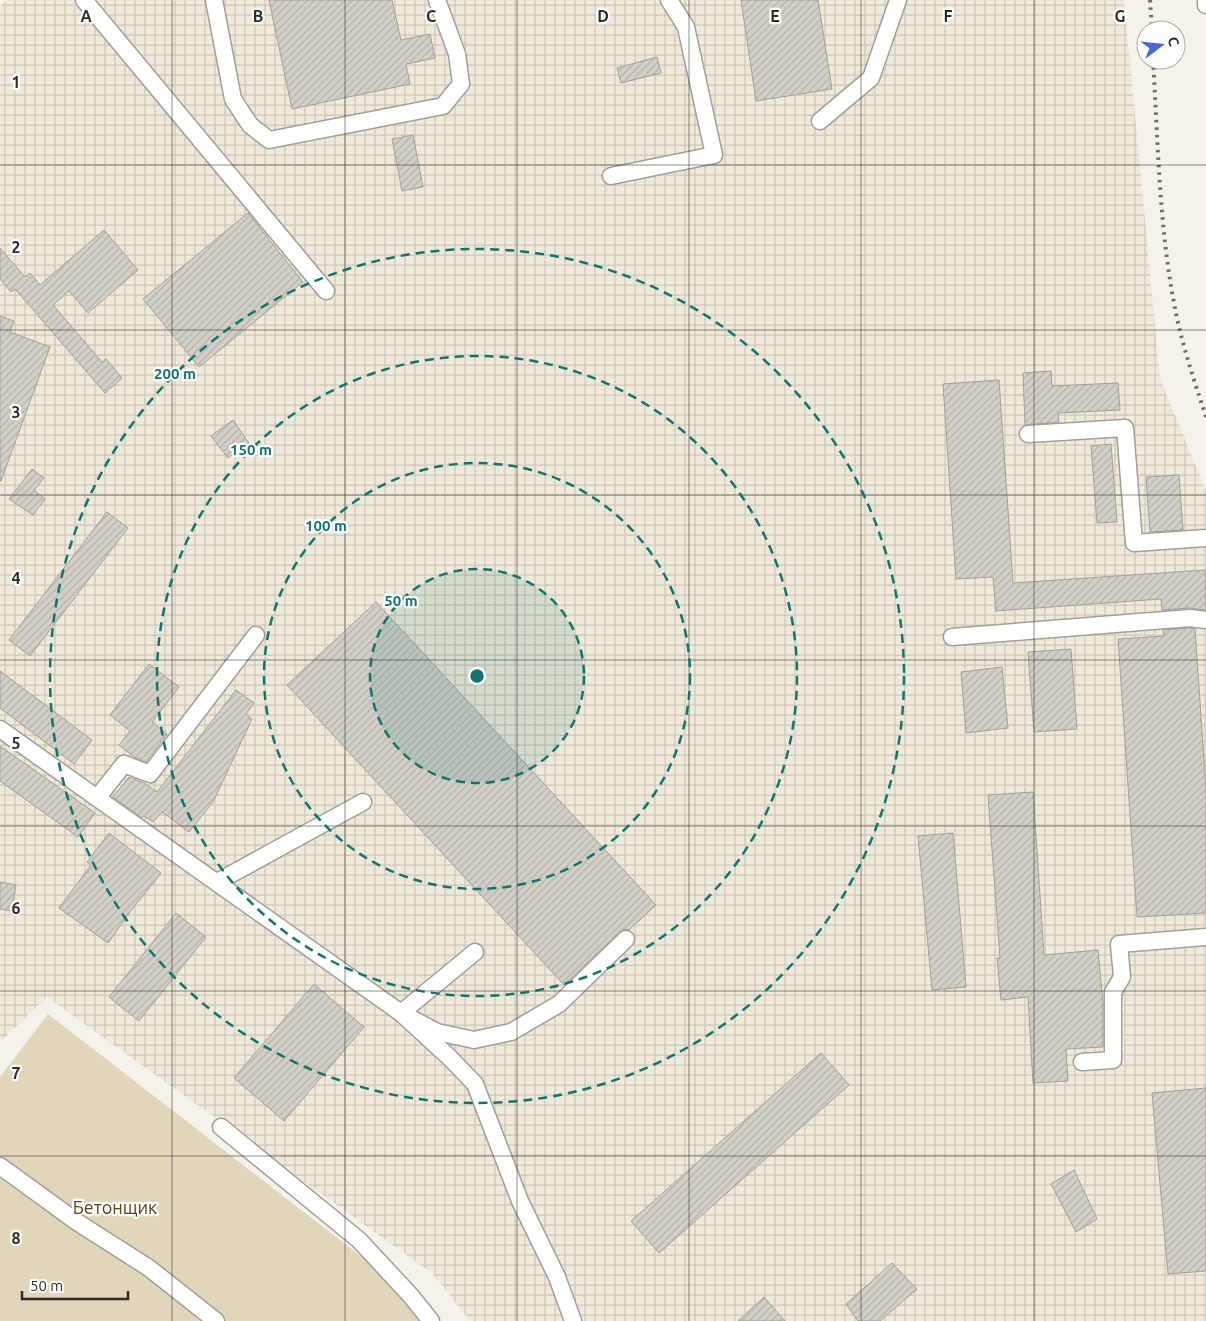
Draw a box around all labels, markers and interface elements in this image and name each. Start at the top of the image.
text: A [80,7,92,25]
text: B [253,7,263,25]
text: C [426,7,436,25]
text: D [597,7,609,25]
text: E [770,7,780,25]
text: F [944,7,953,25]
text: G [1114,7,1126,25]
north arrow [1136,20,1186,70]
text: С [1165,35,1182,48]
text: 1 [11,73,21,91]
text: 2 [11,238,21,256]
text: 200 m [154,365,196,382]
text: 3 [11,403,21,421]
text: 150 m [230,441,272,458]
text: 100 m [305,517,347,534]
text: 4 [11,569,21,587]
text: 50 m [384,592,418,609]
centre of rings [468,667,486,685]
text: 5 [11,734,21,752]
text: 6 [11,899,21,917]
text: 7 [11,1064,21,1082]
park label: Бетонщик [73,1197,157,1217]
text: 8 [11,1229,21,1247]
scale bar [22,1268,129,1300]
text: 50 m [30,1277,63,1294]

